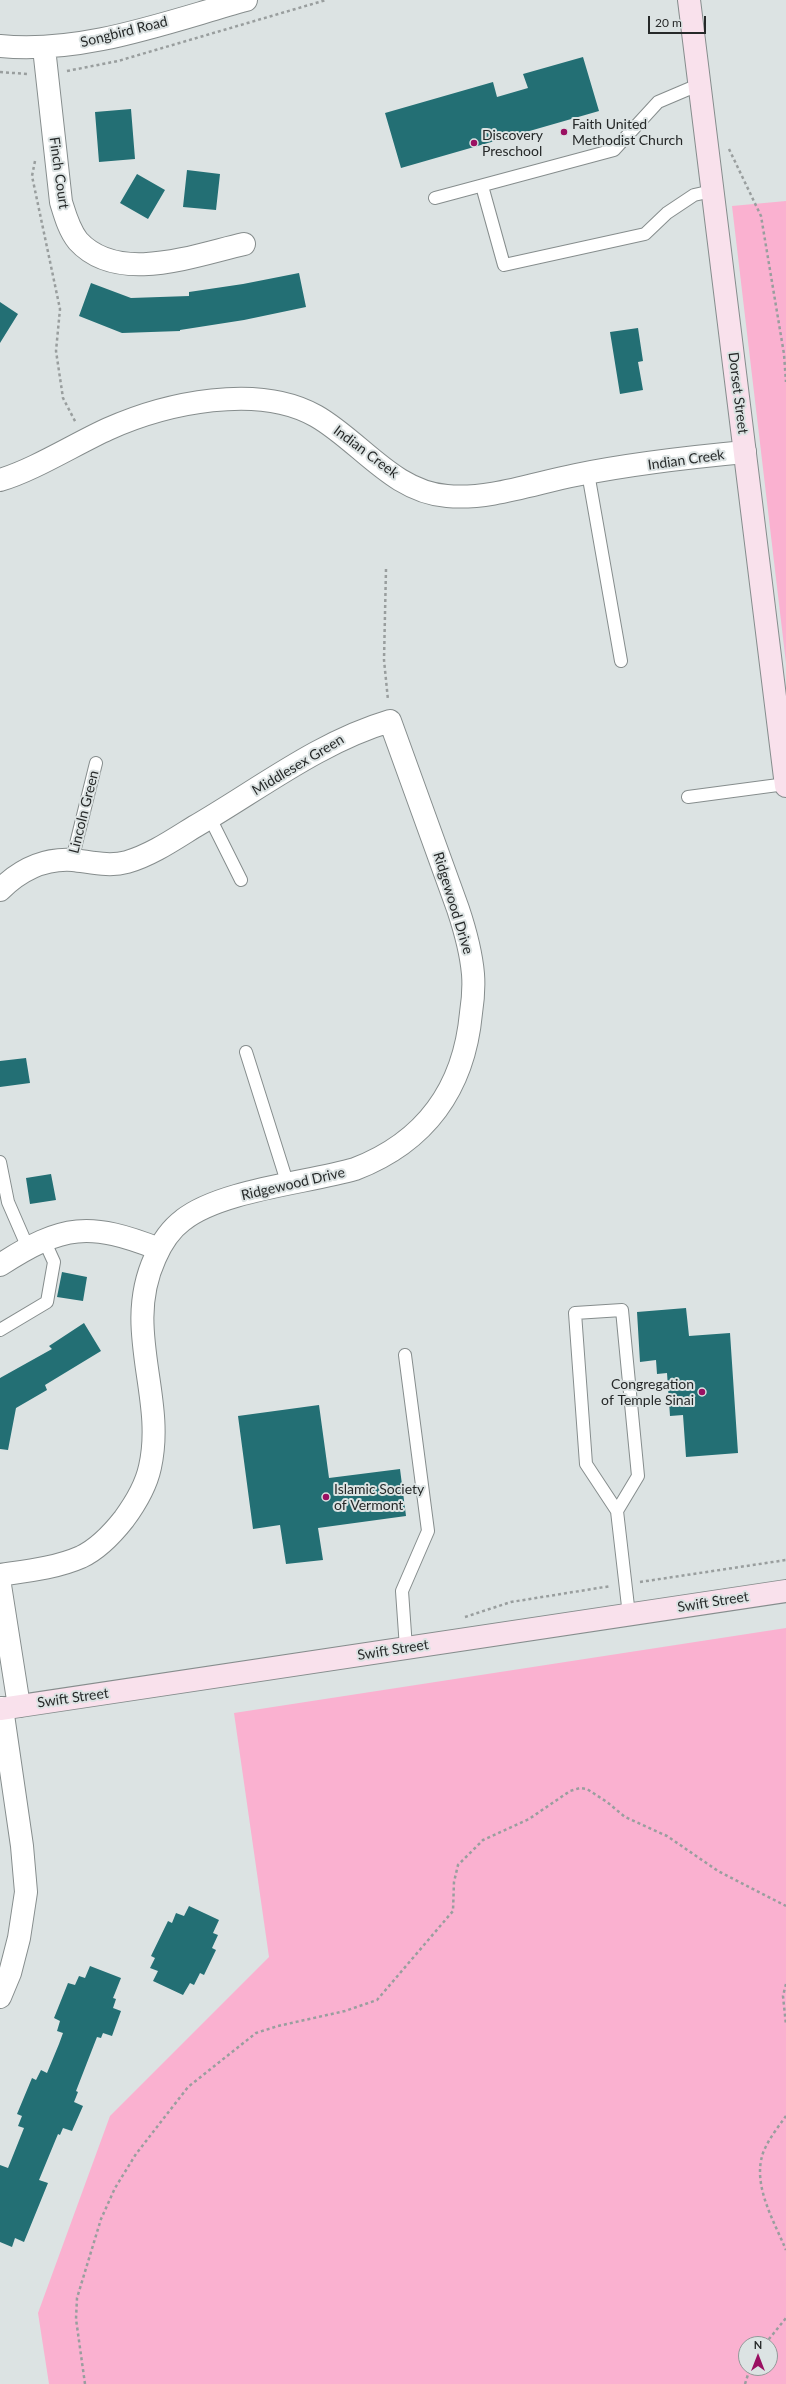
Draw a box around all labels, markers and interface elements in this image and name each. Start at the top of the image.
scale bar [650,8,708,34]
street label: Songbird Road [79,13,169,51]
text: 20 m [655,15,682,30]
place label: Faith United Methodist Church [572,116,683,148]
place label: Discovery Preschool [482,127,543,160]
marker: Faith United Methodist Church [559,127,569,137]
street label: Finch Court [46,136,72,210]
marker: Discovery Preschool [469,138,479,148]
street label: Dorset Street [725,351,751,435]
street label: Indian Creek [330,422,402,482]
street label: Indian Creek [647,446,725,474]
street label: Middlesex Green [249,731,347,799]
street label: Lincoln Green [66,769,102,855]
street label: Ridgewood Drive [429,850,477,956]
street label: Ridgewood Drive [239,1164,347,1204]
place label: Congregation of Temple Sinai [601,1376,694,1408]
marker: Congregation of Temple Sinai [697,1387,707,1397]
place label: Islamic Society of Vermont [334,1481,424,1514]
marker: Islamic Society of Vermont [321,1492,331,1502]
street label: Swift Street [676,1588,750,1616]
street label: Swift Street [356,1636,430,1664]
street label: Swift Street [36,1685,110,1711]
north arrow [738,2336,778,2376]
text: N [754,2338,762,2351]

